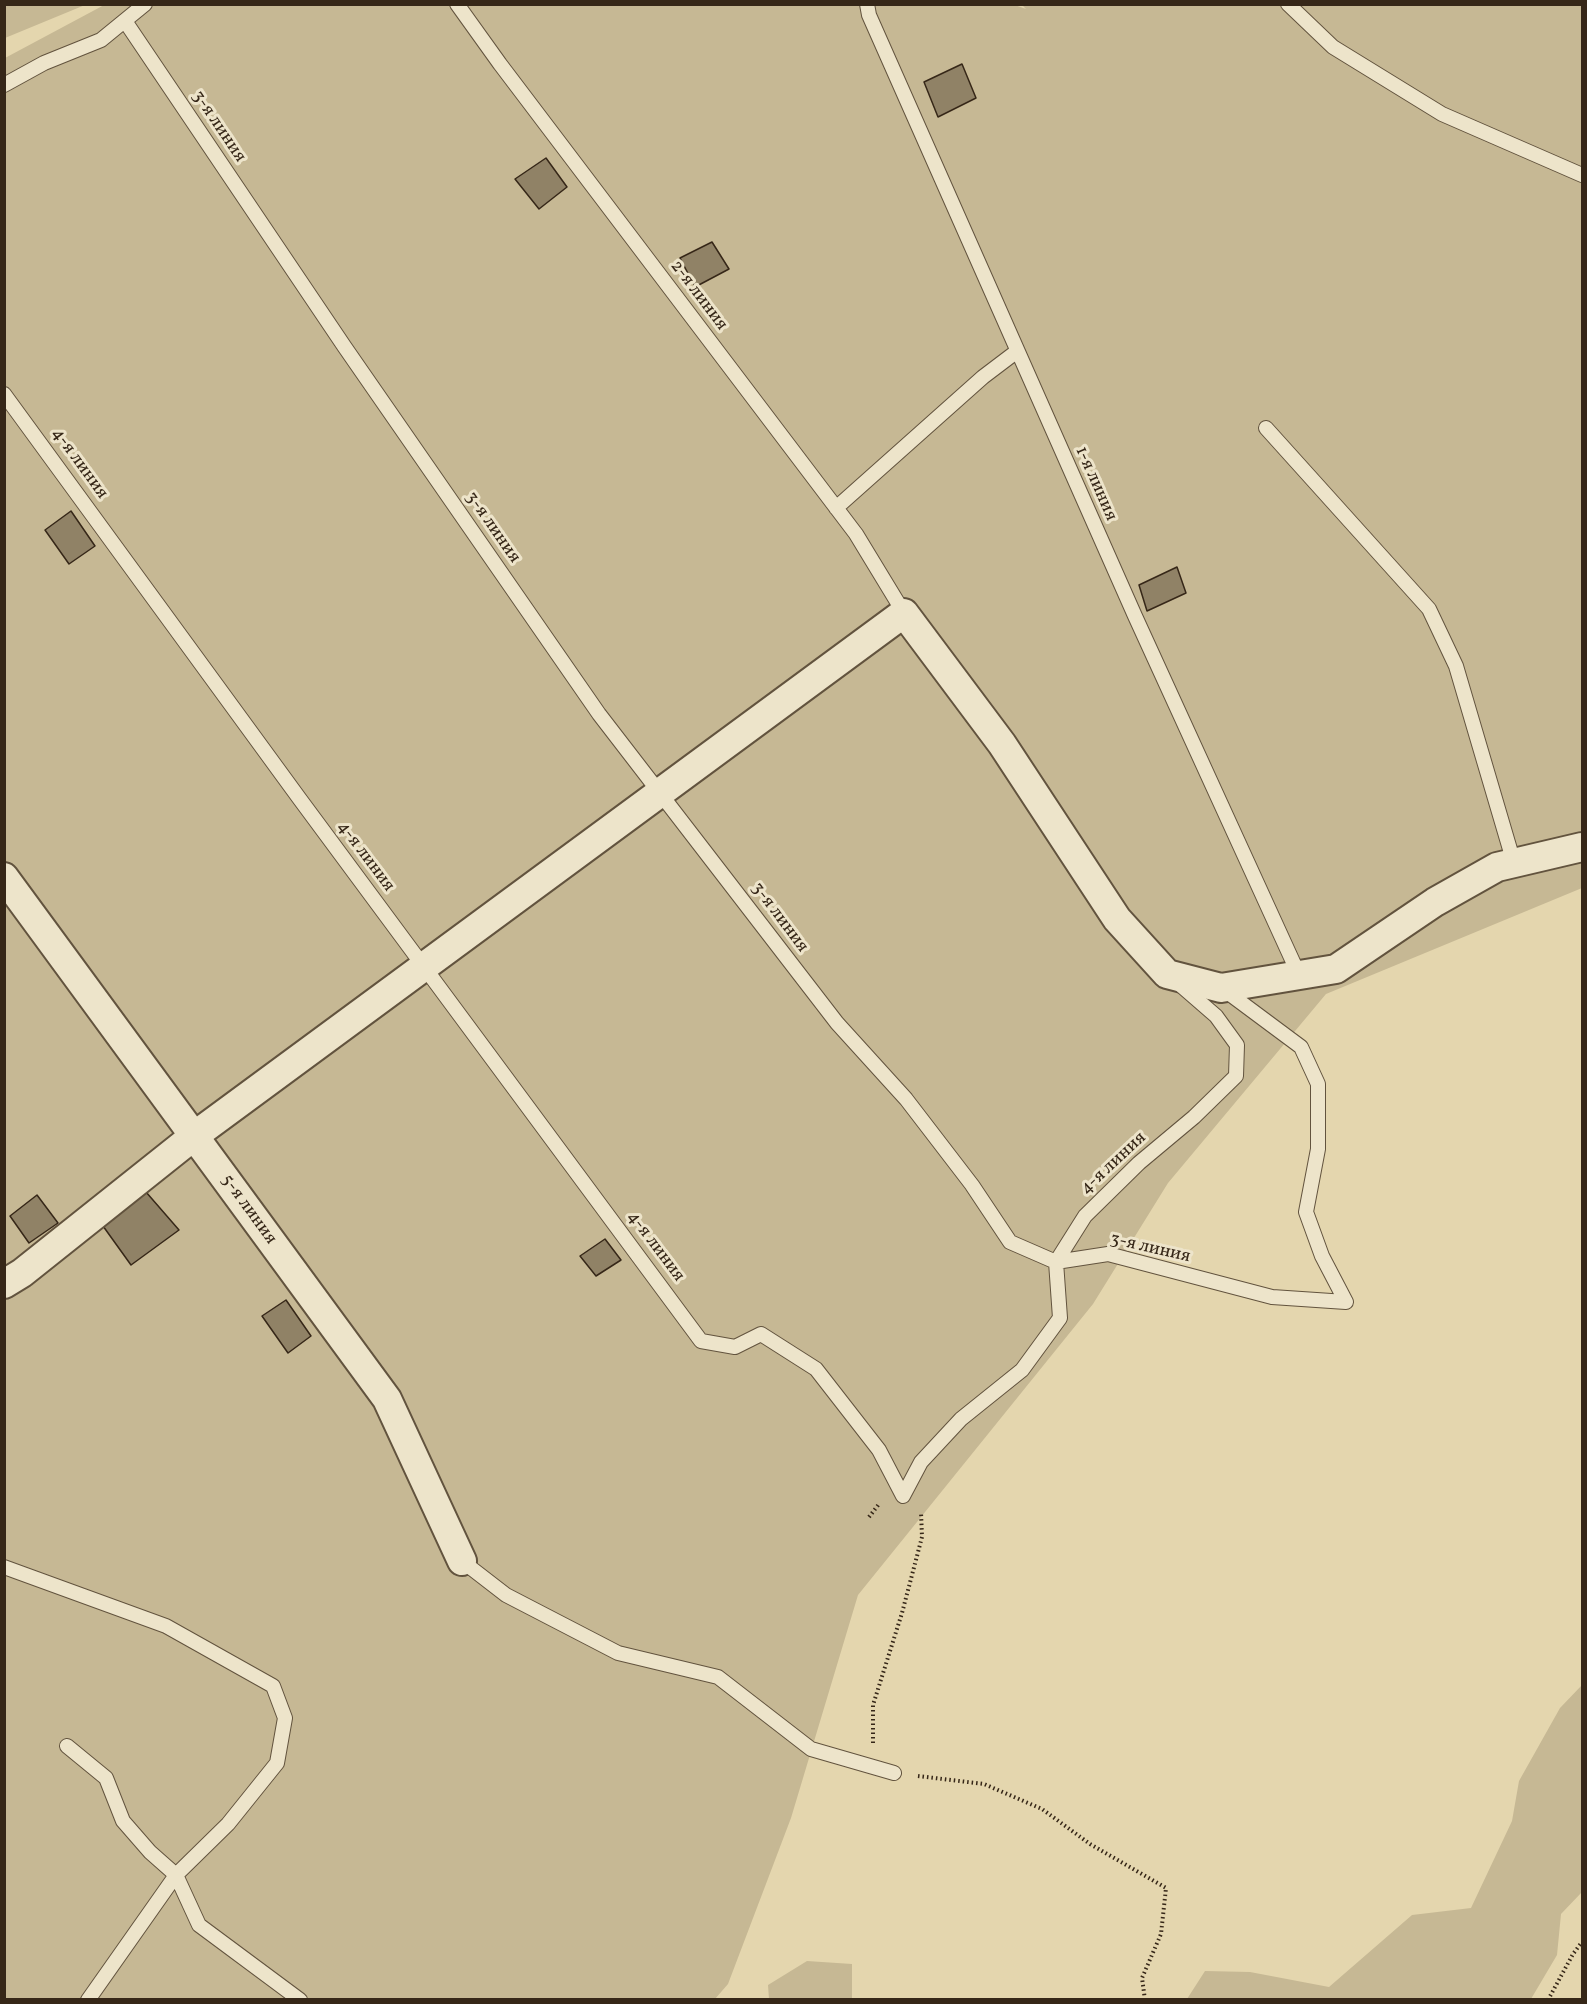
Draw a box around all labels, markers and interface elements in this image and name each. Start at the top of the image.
street label: 3-я линия [186,87,250,167]
street label: 2-я линия [665,257,731,335]
street label: 4-я линия [46,424,112,504]
street label: 1-я линия [1069,443,1121,525]
street label: 3-я линия [460,488,524,568]
street label: 4-я линия [332,818,398,896]
street label: 3-я линия [746,879,812,957]
street label: 4-я линия [1076,1128,1152,1200]
street label: 5-я линия [215,1171,281,1249]
street label: 4-я линия [622,1208,688,1286]
street label: 3-я линия [1108,1229,1192,1269]

